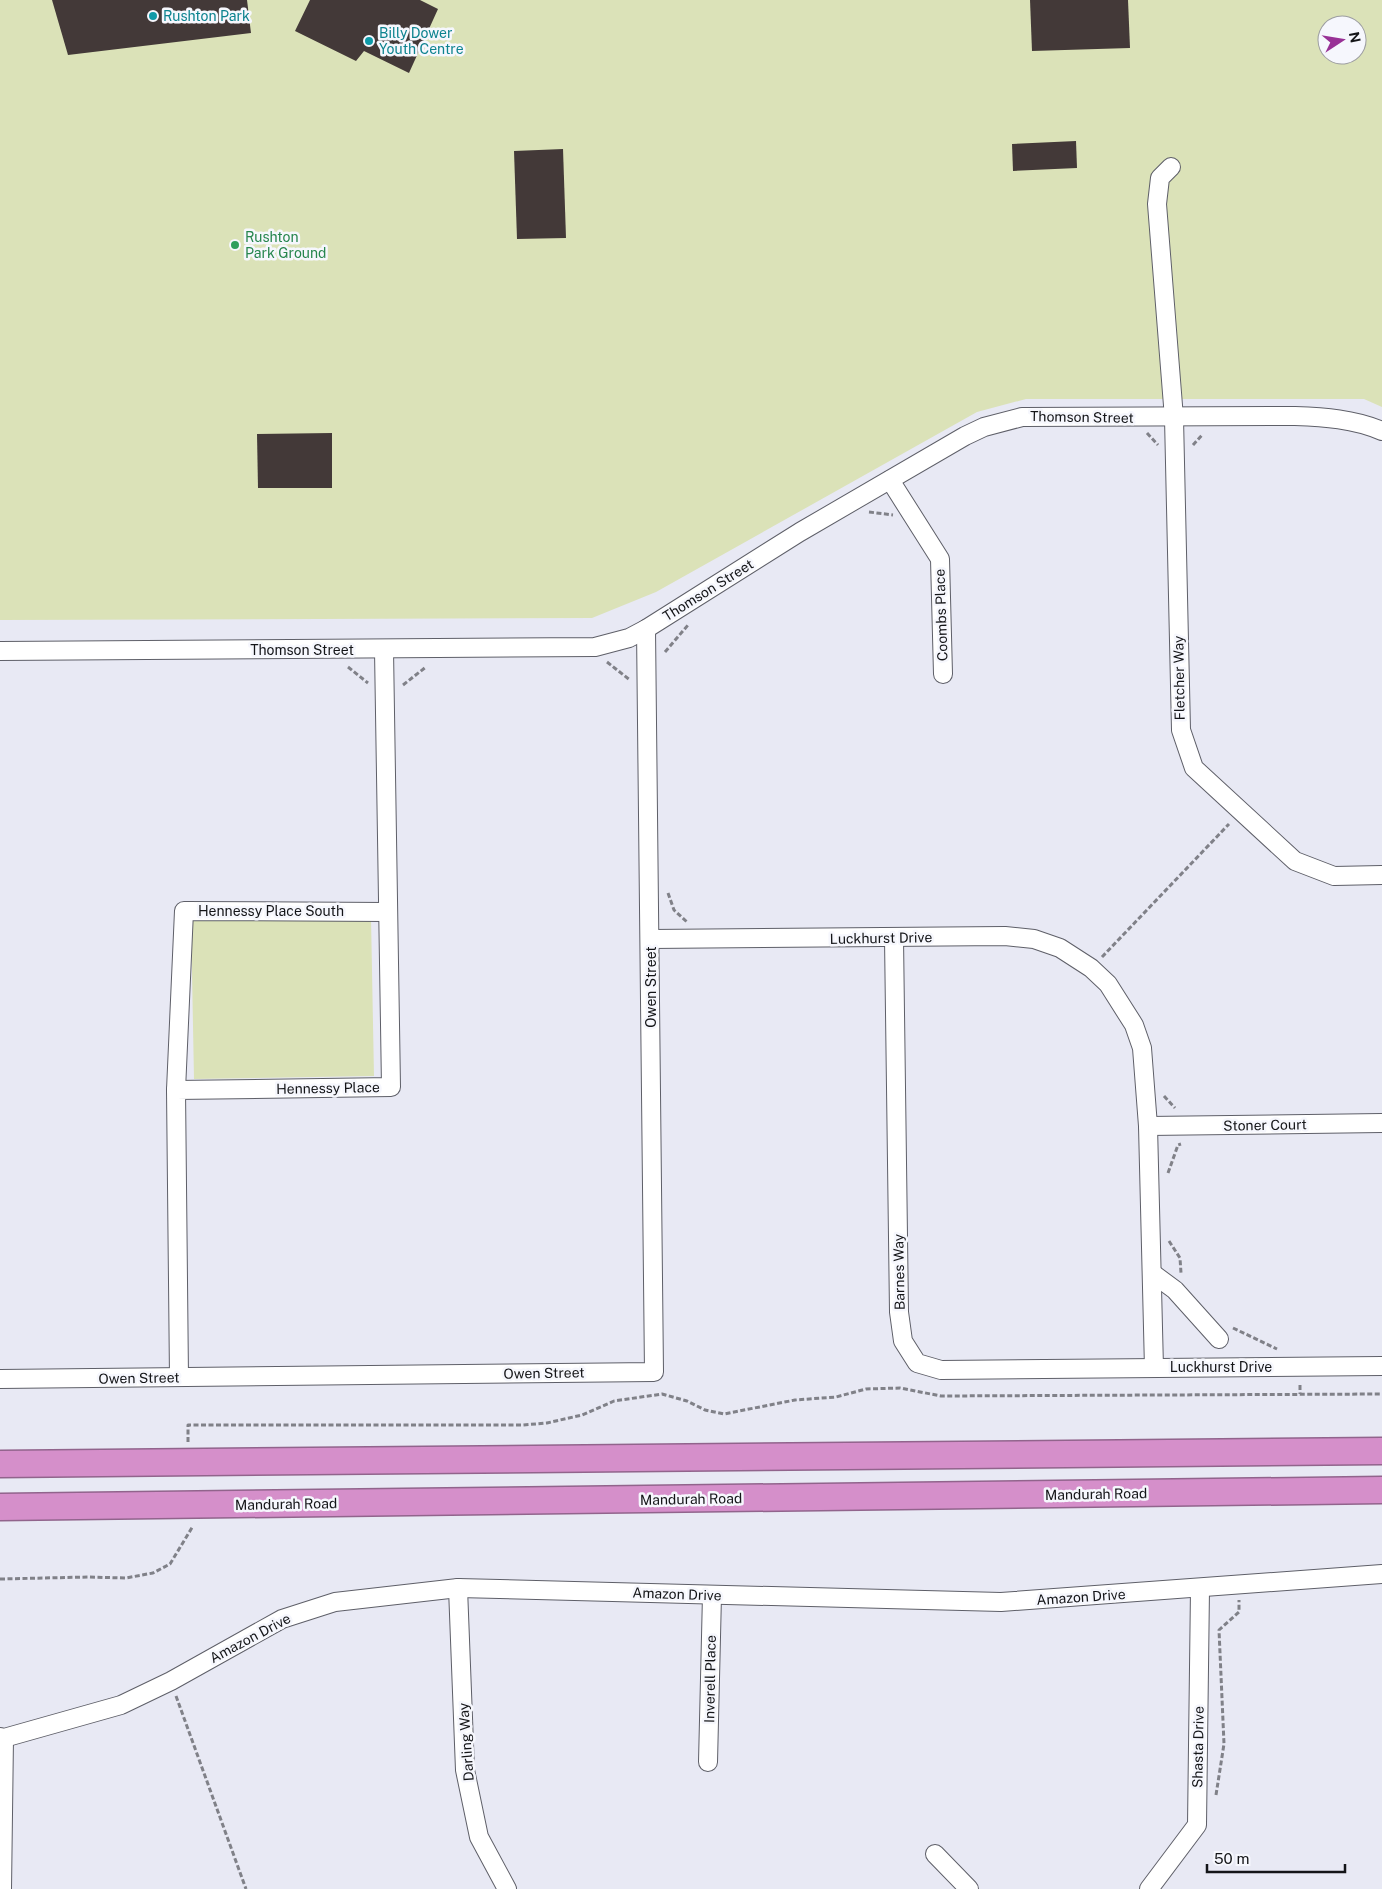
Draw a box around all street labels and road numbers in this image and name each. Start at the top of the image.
street label: Thomson Street [1030,408,1134,426]
street label: Thomson Street [660,556,756,624]
street label: Coombs Place [931,568,951,662]
street label: Fletcher Way [1170,635,1188,721]
street label: Thomson Street [250,642,354,658]
street label: Hennessy Place South [198,903,344,919]
street label: Luckhurst Drive [830,929,933,947]
street label: Owen Street [643,946,659,1028]
street label: Hennessy Place [276,1079,380,1097]
street label: Stoner Court [1223,1116,1307,1134]
street label: Barnes Way [890,1233,908,1310]
street label: Luckhurst Drive [1170,1359,1272,1375]
street label: Owen Street [503,1364,585,1382]
street label: Owen Street [98,1369,180,1387]
street label: Mandurah Road [1045,1485,1147,1503]
street label: Mandurah Road [640,1490,742,1508]
street label: Mandurah Road [235,1495,337,1513]
street label: Amazon Drive [632,1584,722,1604]
street label: Amazon Drive [1036,1586,1126,1608]
street label: Amazon Drive [207,1610,293,1666]
street label: Inverell Place [701,1635,719,1723]
street label: Darling Way [455,1702,477,1782]
street label: Shasta Drive [1189,1706,1207,1788]

